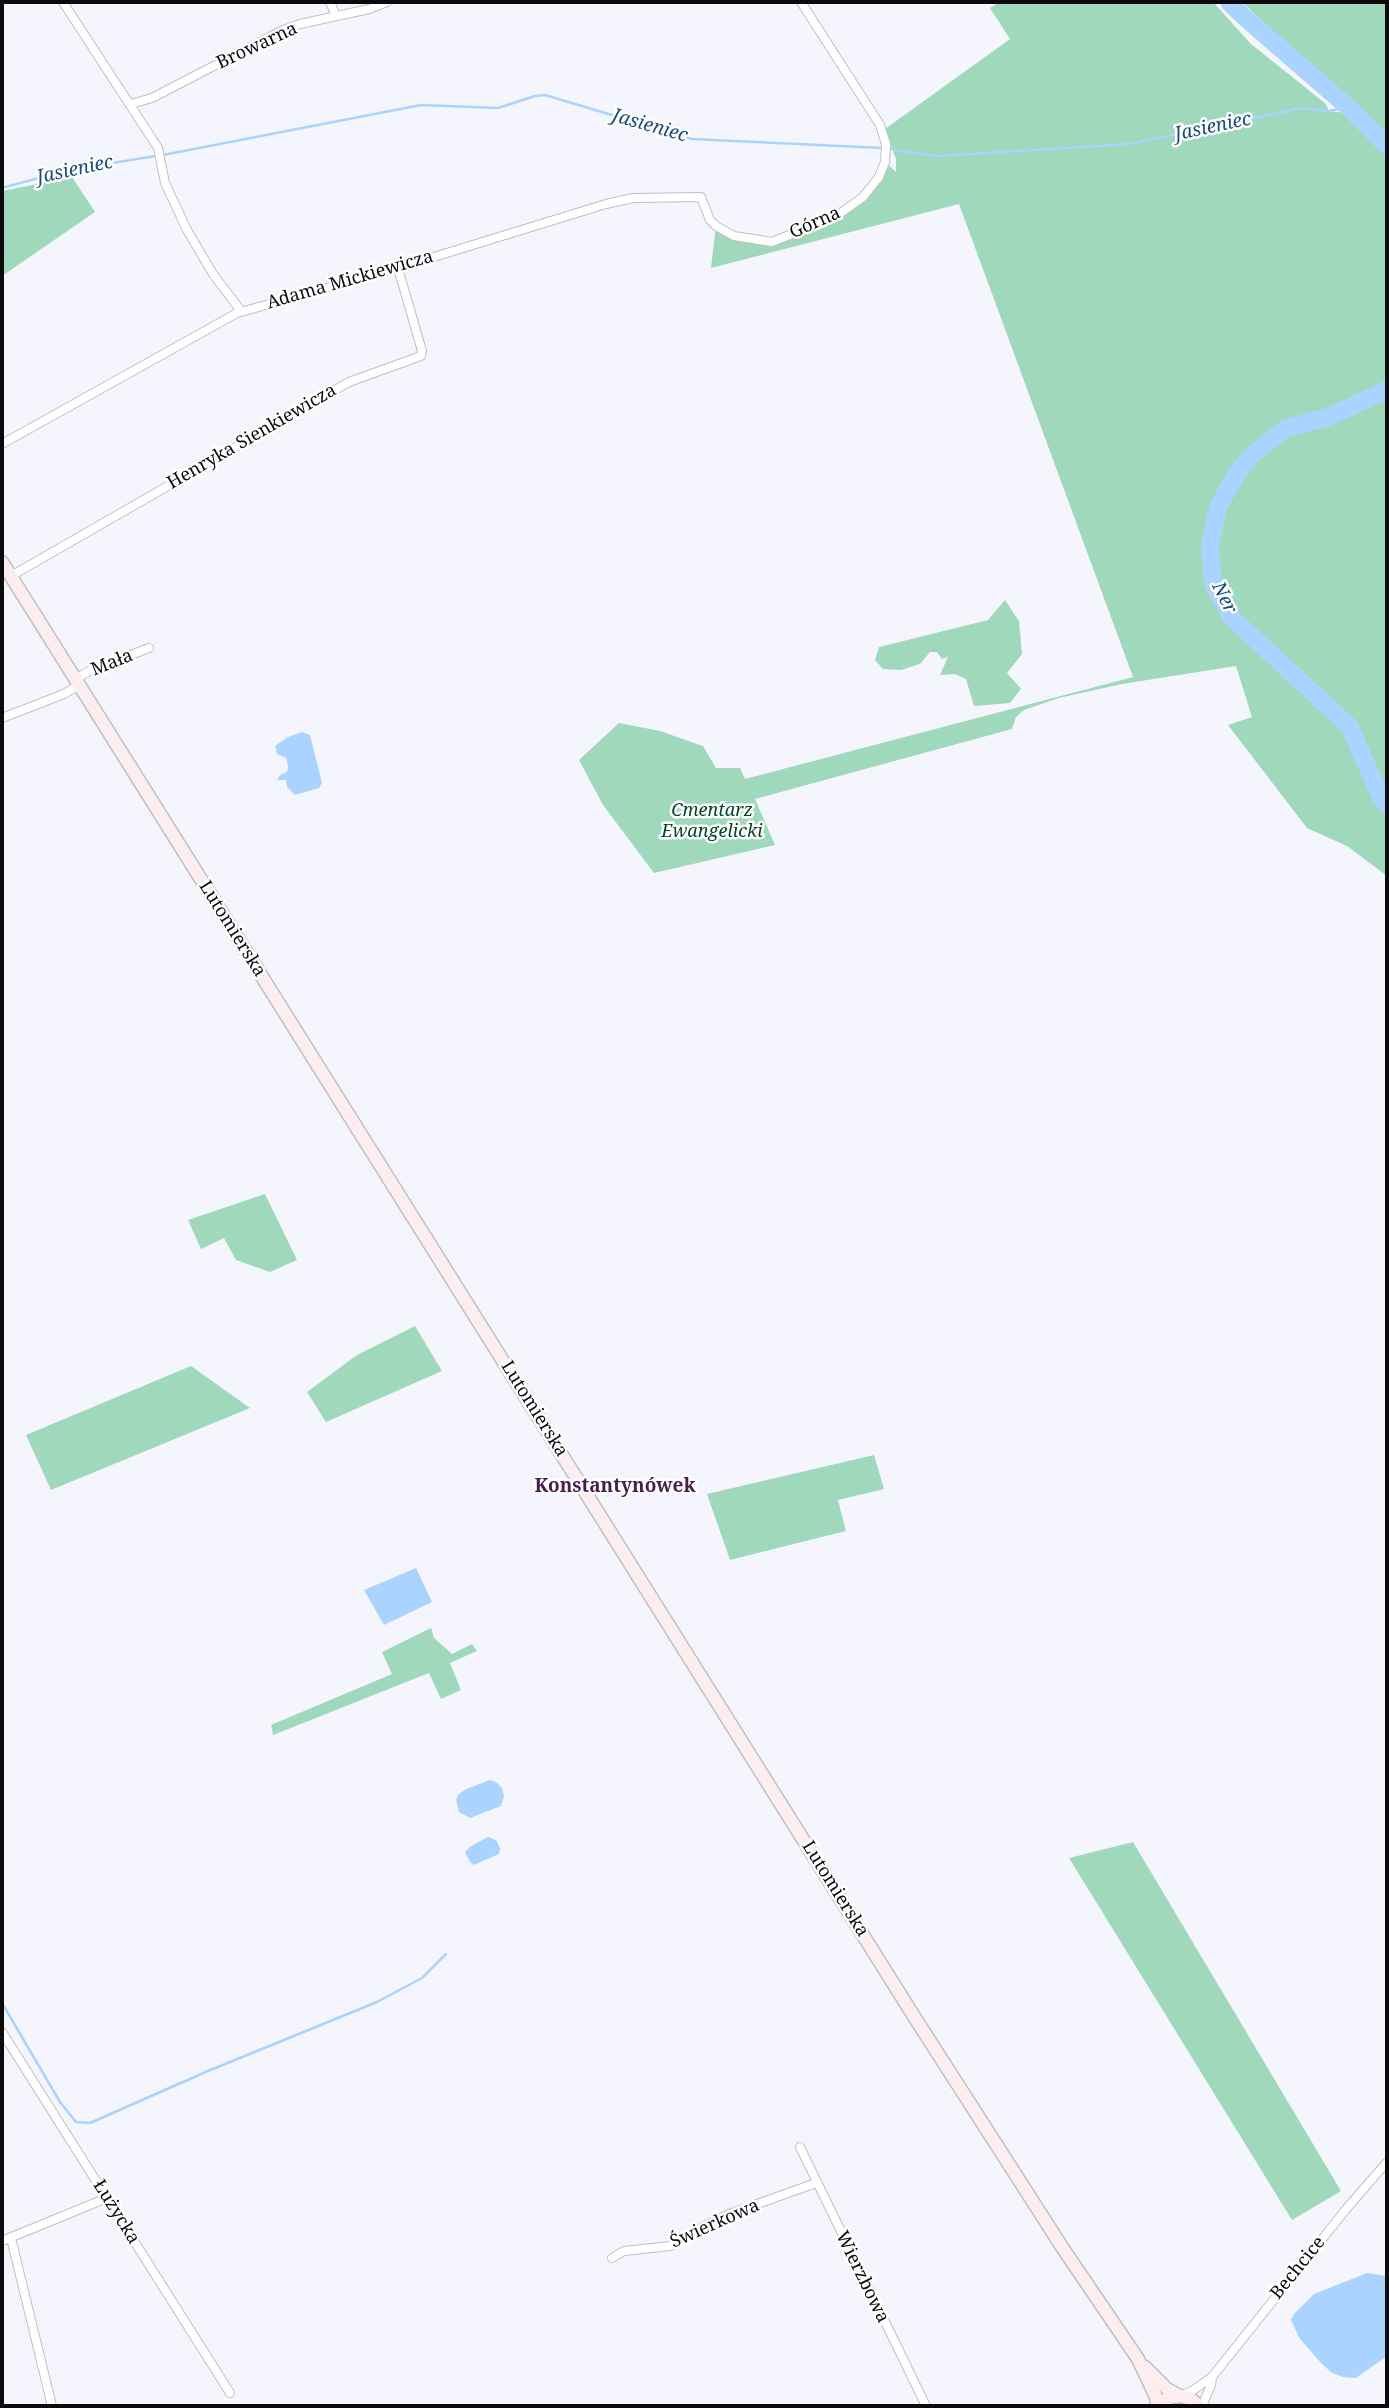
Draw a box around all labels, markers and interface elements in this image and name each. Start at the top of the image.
street label: Browarna [213,18,301,74]
water label: Jasieniec [610,104,690,148]
water label: Jasieniec [1173,108,1253,146]
water label: Jasieniec [35,151,115,189]
street label: Górna [786,202,844,244]
street label: Adama Mickiewicza [264,246,436,314]
street label: Henryka Sienkiewicza [164,380,340,494]
water label: Ner [1206,578,1242,618]
street label: Mała [88,645,136,681]
park label: Cmentarz Ewangelicki [661,800,763,842]
street label: Lutomierska [194,877,270,981]
street label: Lutomierska [496,1357,572,1461]
district label: Konstantynówek [534,1476,696,1498]
street label: Lutomierska [797,1837,873,1941]
street label: Łużycka [88,2176,144,2248]
street label: Świerkowa [667,2195,763,2253]
street label: Wierzbowa [831,2228,893,2326]
street label: Bechcice [1266,2232,1330,2304]

